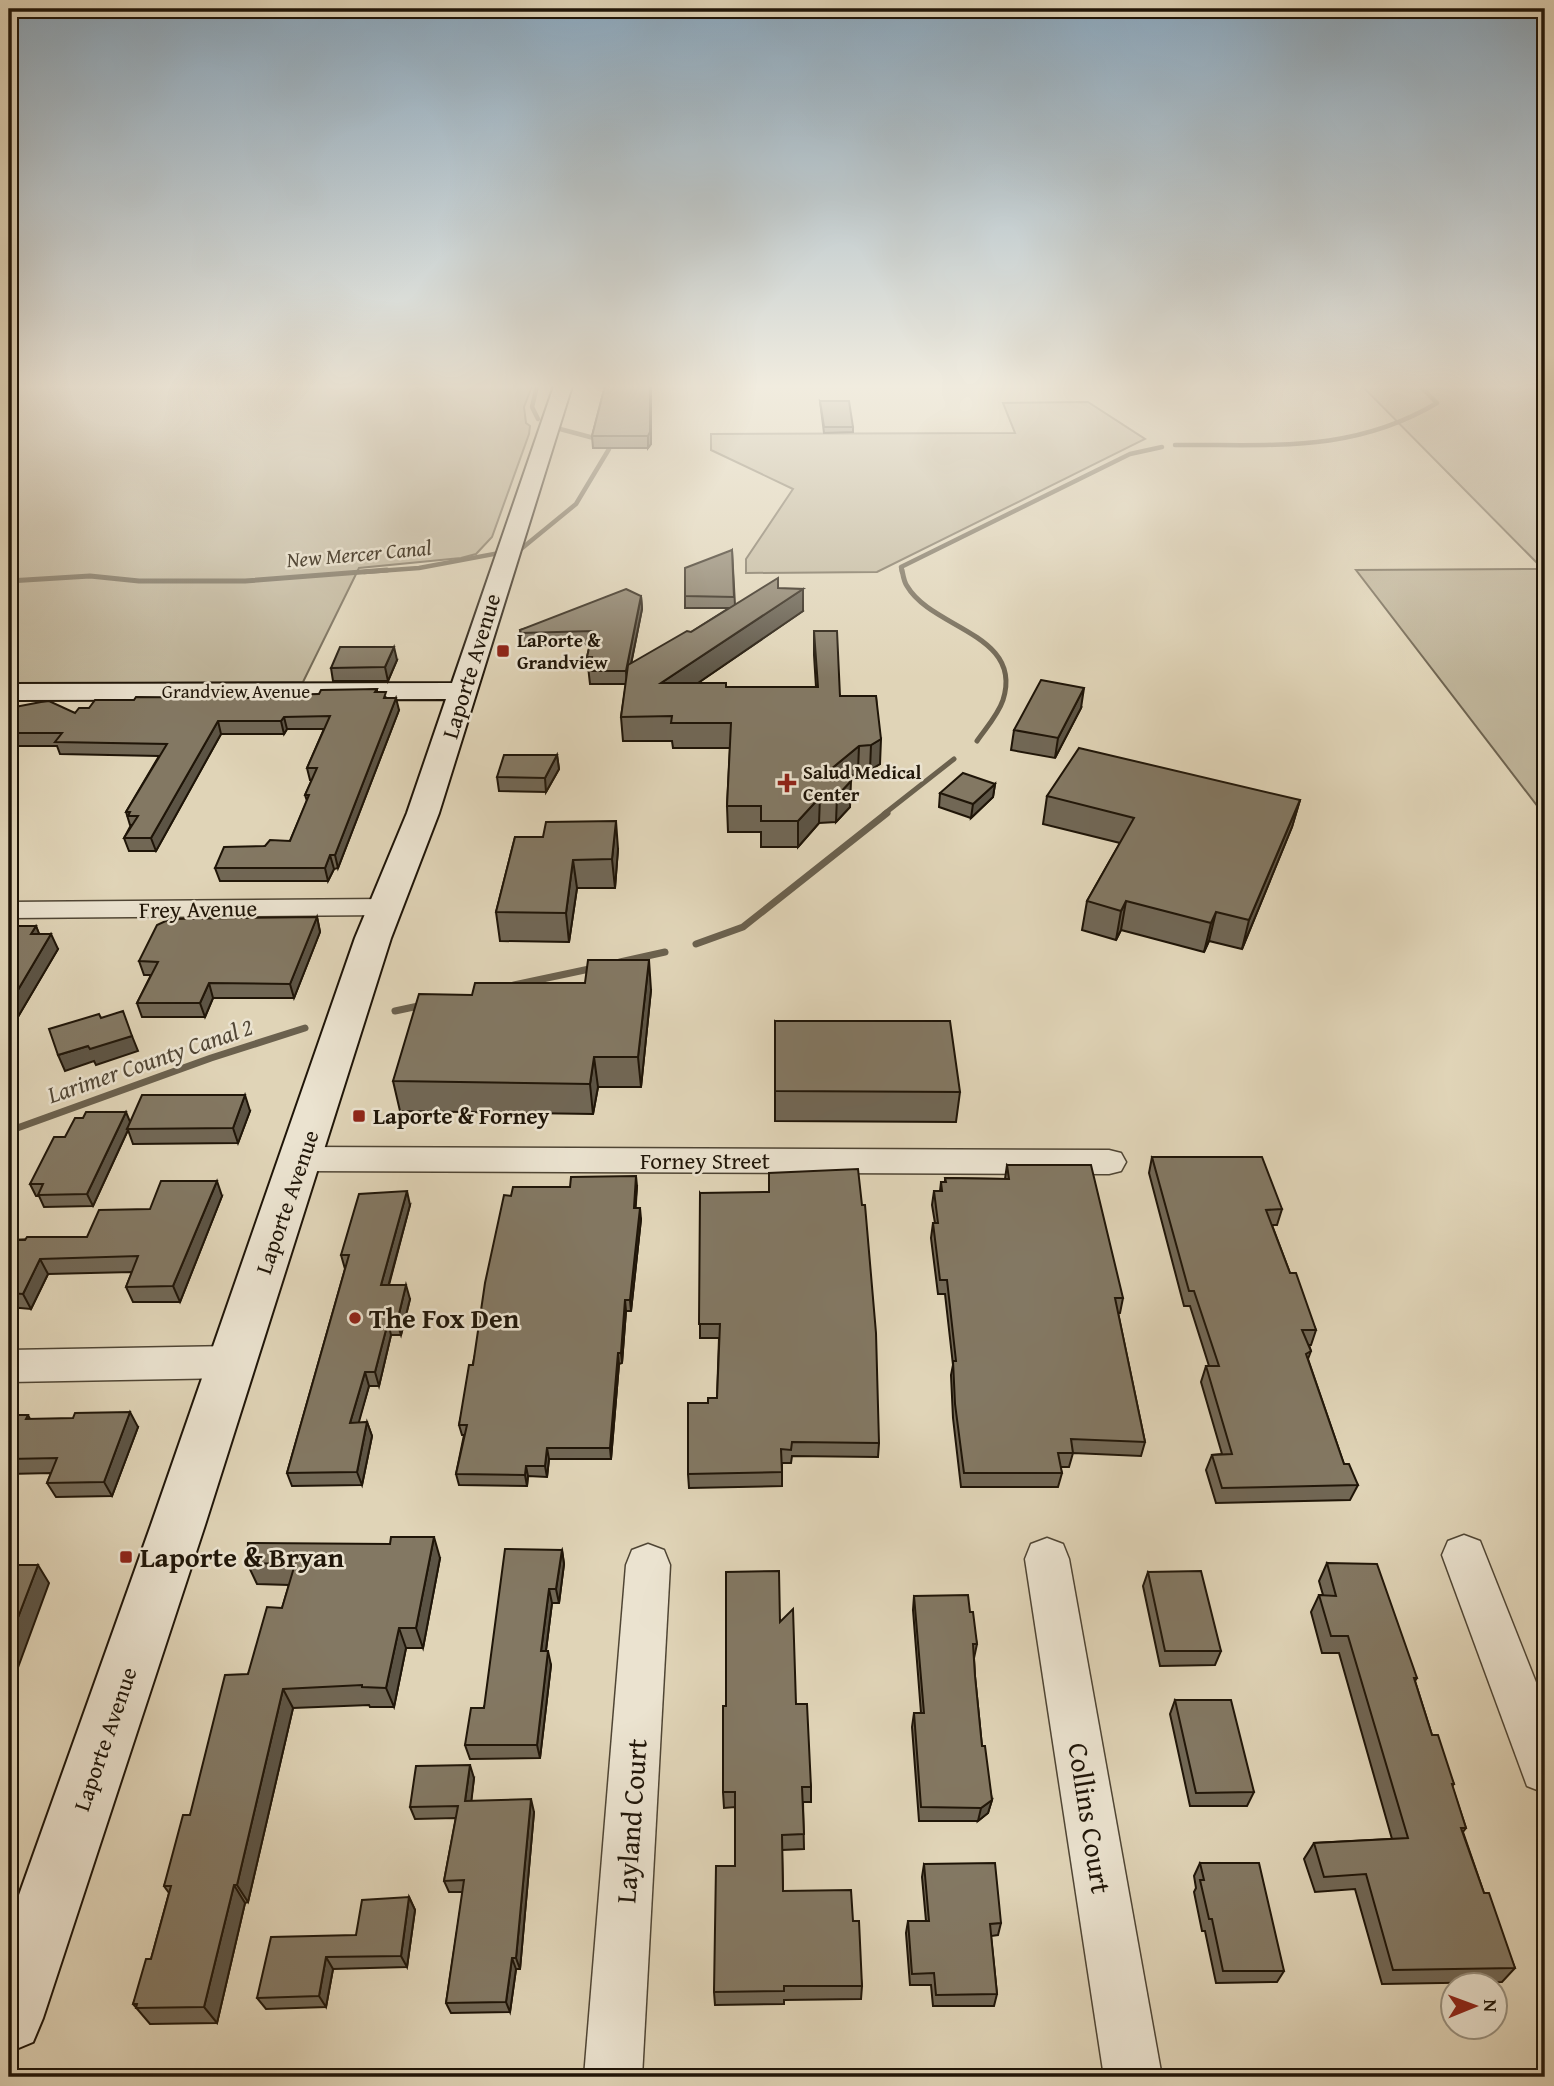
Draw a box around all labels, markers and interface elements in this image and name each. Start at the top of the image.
water label: New Mercer Canal [284,532,433,575]
street label: Laporte Avenue [433,589,508,743]
place label: LaPorte & Grandview [517,626,608,676]
marker: LaPorte & Grandview [495,643,511,659]
street label: Grandview Avenue [162,677,310,705]
place label: Salud Medical Center [803,758,922,808]
marker: Salud Medical Center [777,773,797,793]
street label: Frey Avenue [139,891,257,926]
water label: Larimer County Canal 2 [41,1009,257,1112]
place label: Laporte & Forney [373,1099,550,1132]
marker: Laporte & Forney [351,1108,367,1124]
street label: Laporte Avenue [246,1125,327,1278]
street label: Forney Street [640,1144,770,1177]
place label: The Fox Den [369,1297,520,1338]
marker: The Fox Den [347,1310,363,1326]
place label: Laporte & Bryan [140,1536,344,1577]
marker: Laporte & Bryan [118,1549,134,1565]
street label: Laporte Avenue [64,1662,145,1815]
street label: Layland Court [604,1737,657,1905]
street label: Collins Court [1058,1740,1123,1896]
north arrow [1438,1970,1508,2040]
text: N [1477,1999,1505,2013]

